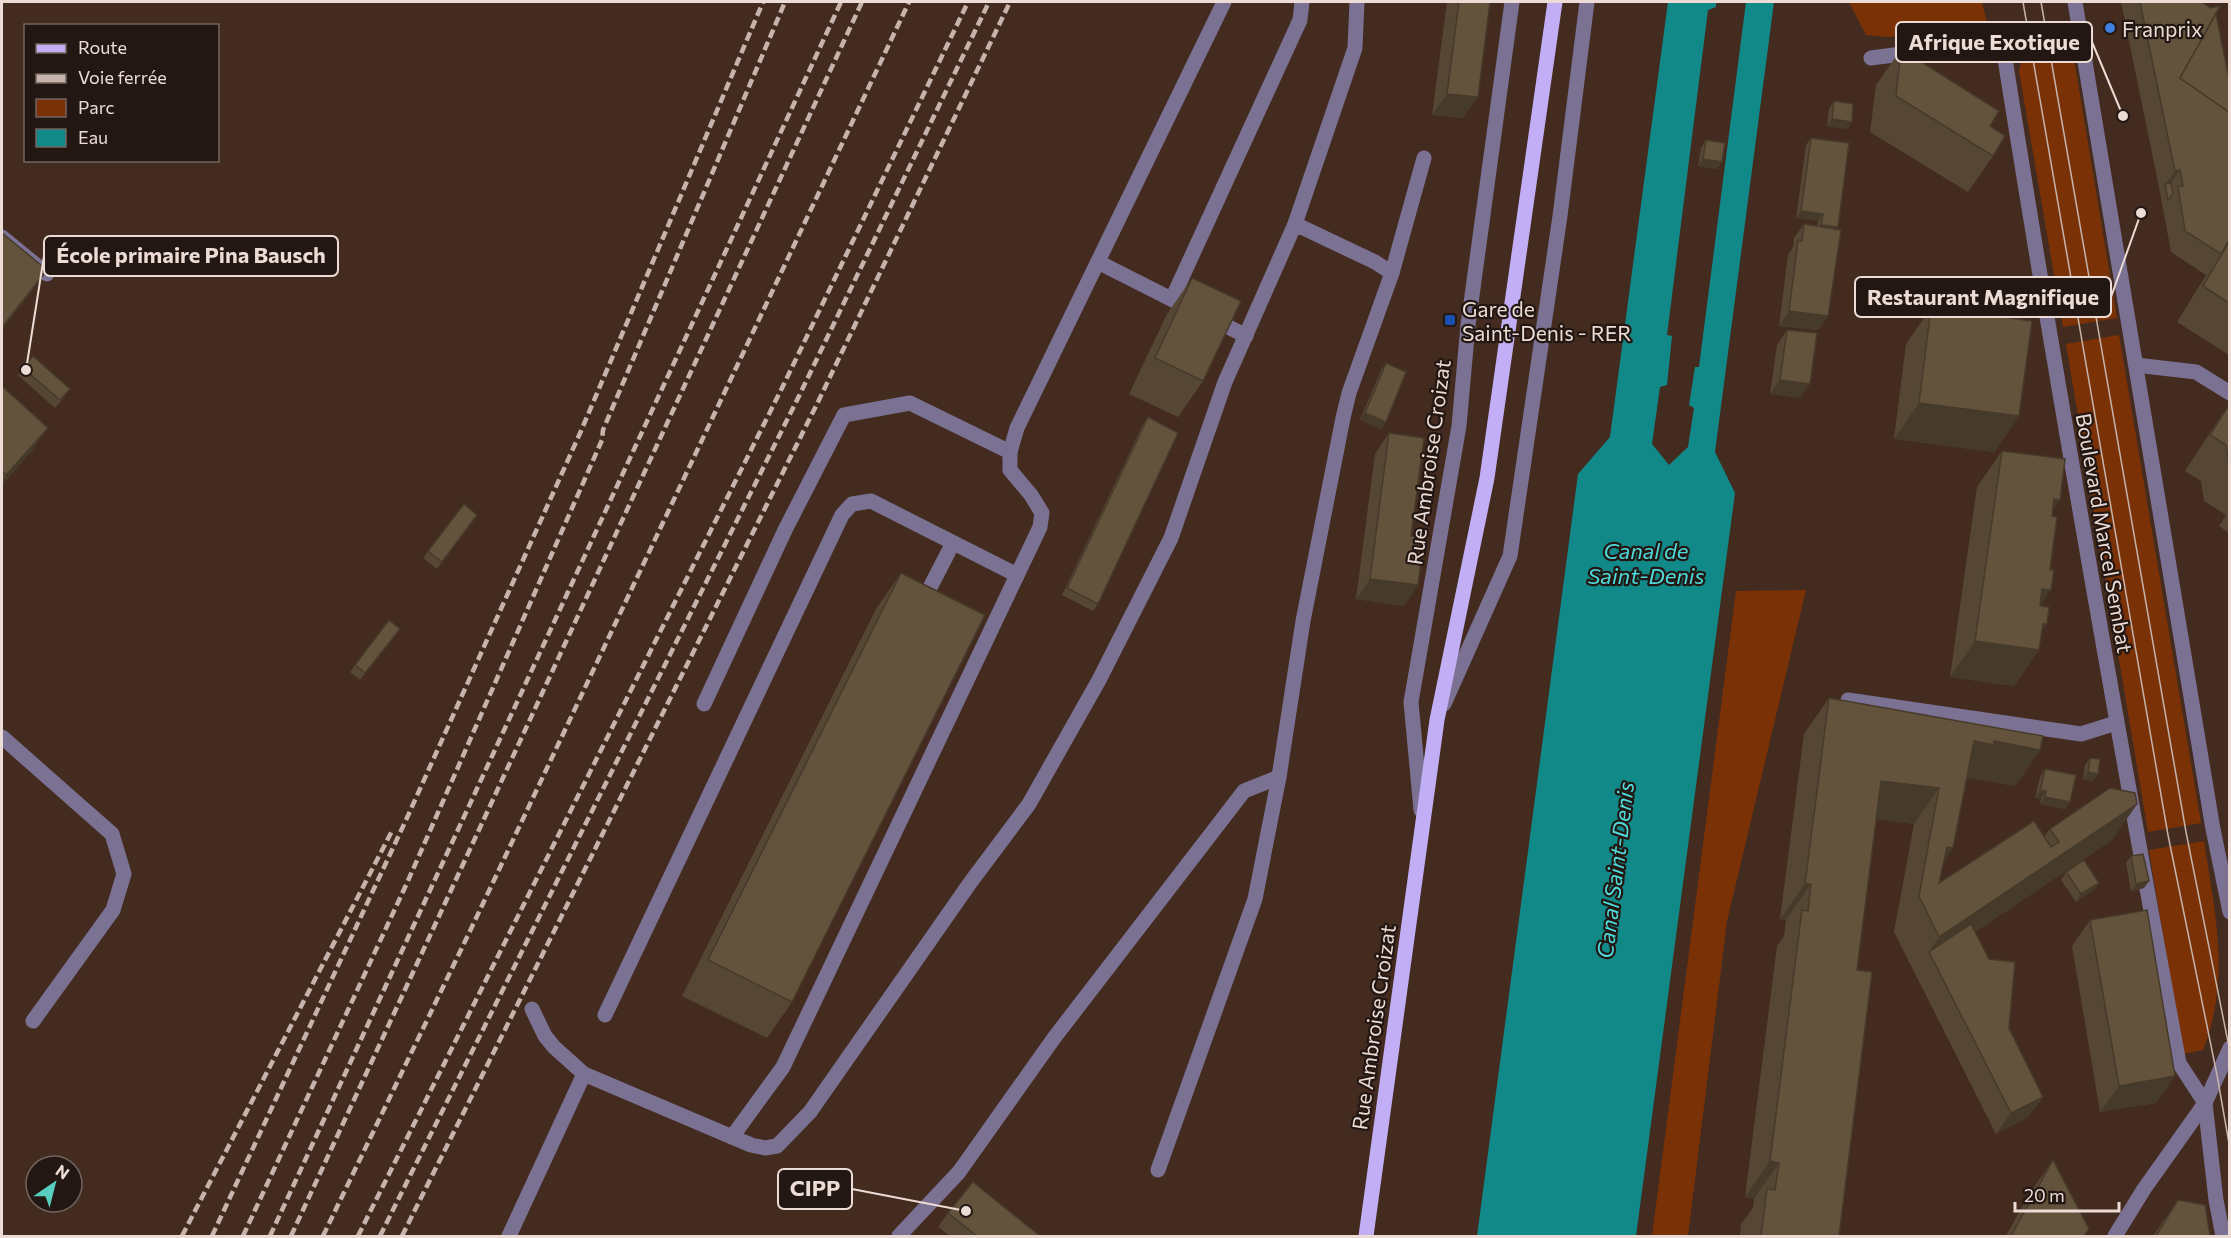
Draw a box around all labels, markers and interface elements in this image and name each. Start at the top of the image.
place label: Franprix [2122,16,2202,41]
marker: Franprix [2103,21,2117,35]
callout: Afrique Exotique [1896,22,2092,62]
legend [24,24,219,162]
text: Afrique Exotique [1908,28,2080,55]
text: Route [78,36,127,58]
text: Voie ferrée [78,66,167,88]
text: Parc [78,96,115,118]
text: Eau [78,126,108,148]
callout: École primaire Pina Bausch [44,236,338,276]
text: École primaire Pina Bausch [56,241,326,268]
callout: Restaurant Magnifique [1855,277,2111,317]
text: Restaurant Magnifique [1867,283,2099,310]
place label: Gare de Saint-Denis - RER [1462,296,1631,345]
marker: Gare de Saint-Denis - RER [1443,313,1457,327]
street label: Rue Ambroise Croizat [1401,358,1455,566]
street label: Boulevard Marcel Sembat [2072,411,2138,655]
water label: Canal de Saint-Denis [1587,537,1705,589]
water label: Canal Saint-Denis [1591,780,1639,960]
street label: Rue Ambroise Croizat [1346,923,1400,1131]
north arrow [24,1154,84,1214]
text: N [53,1160,73,1183]
callout: CIPP [778,1169,852,1209]
text: CIPP [790,1174,840,1201]
scale bar [2015,1175,2118,1213]
text: 20 m [2024,1184,2065,1206]

